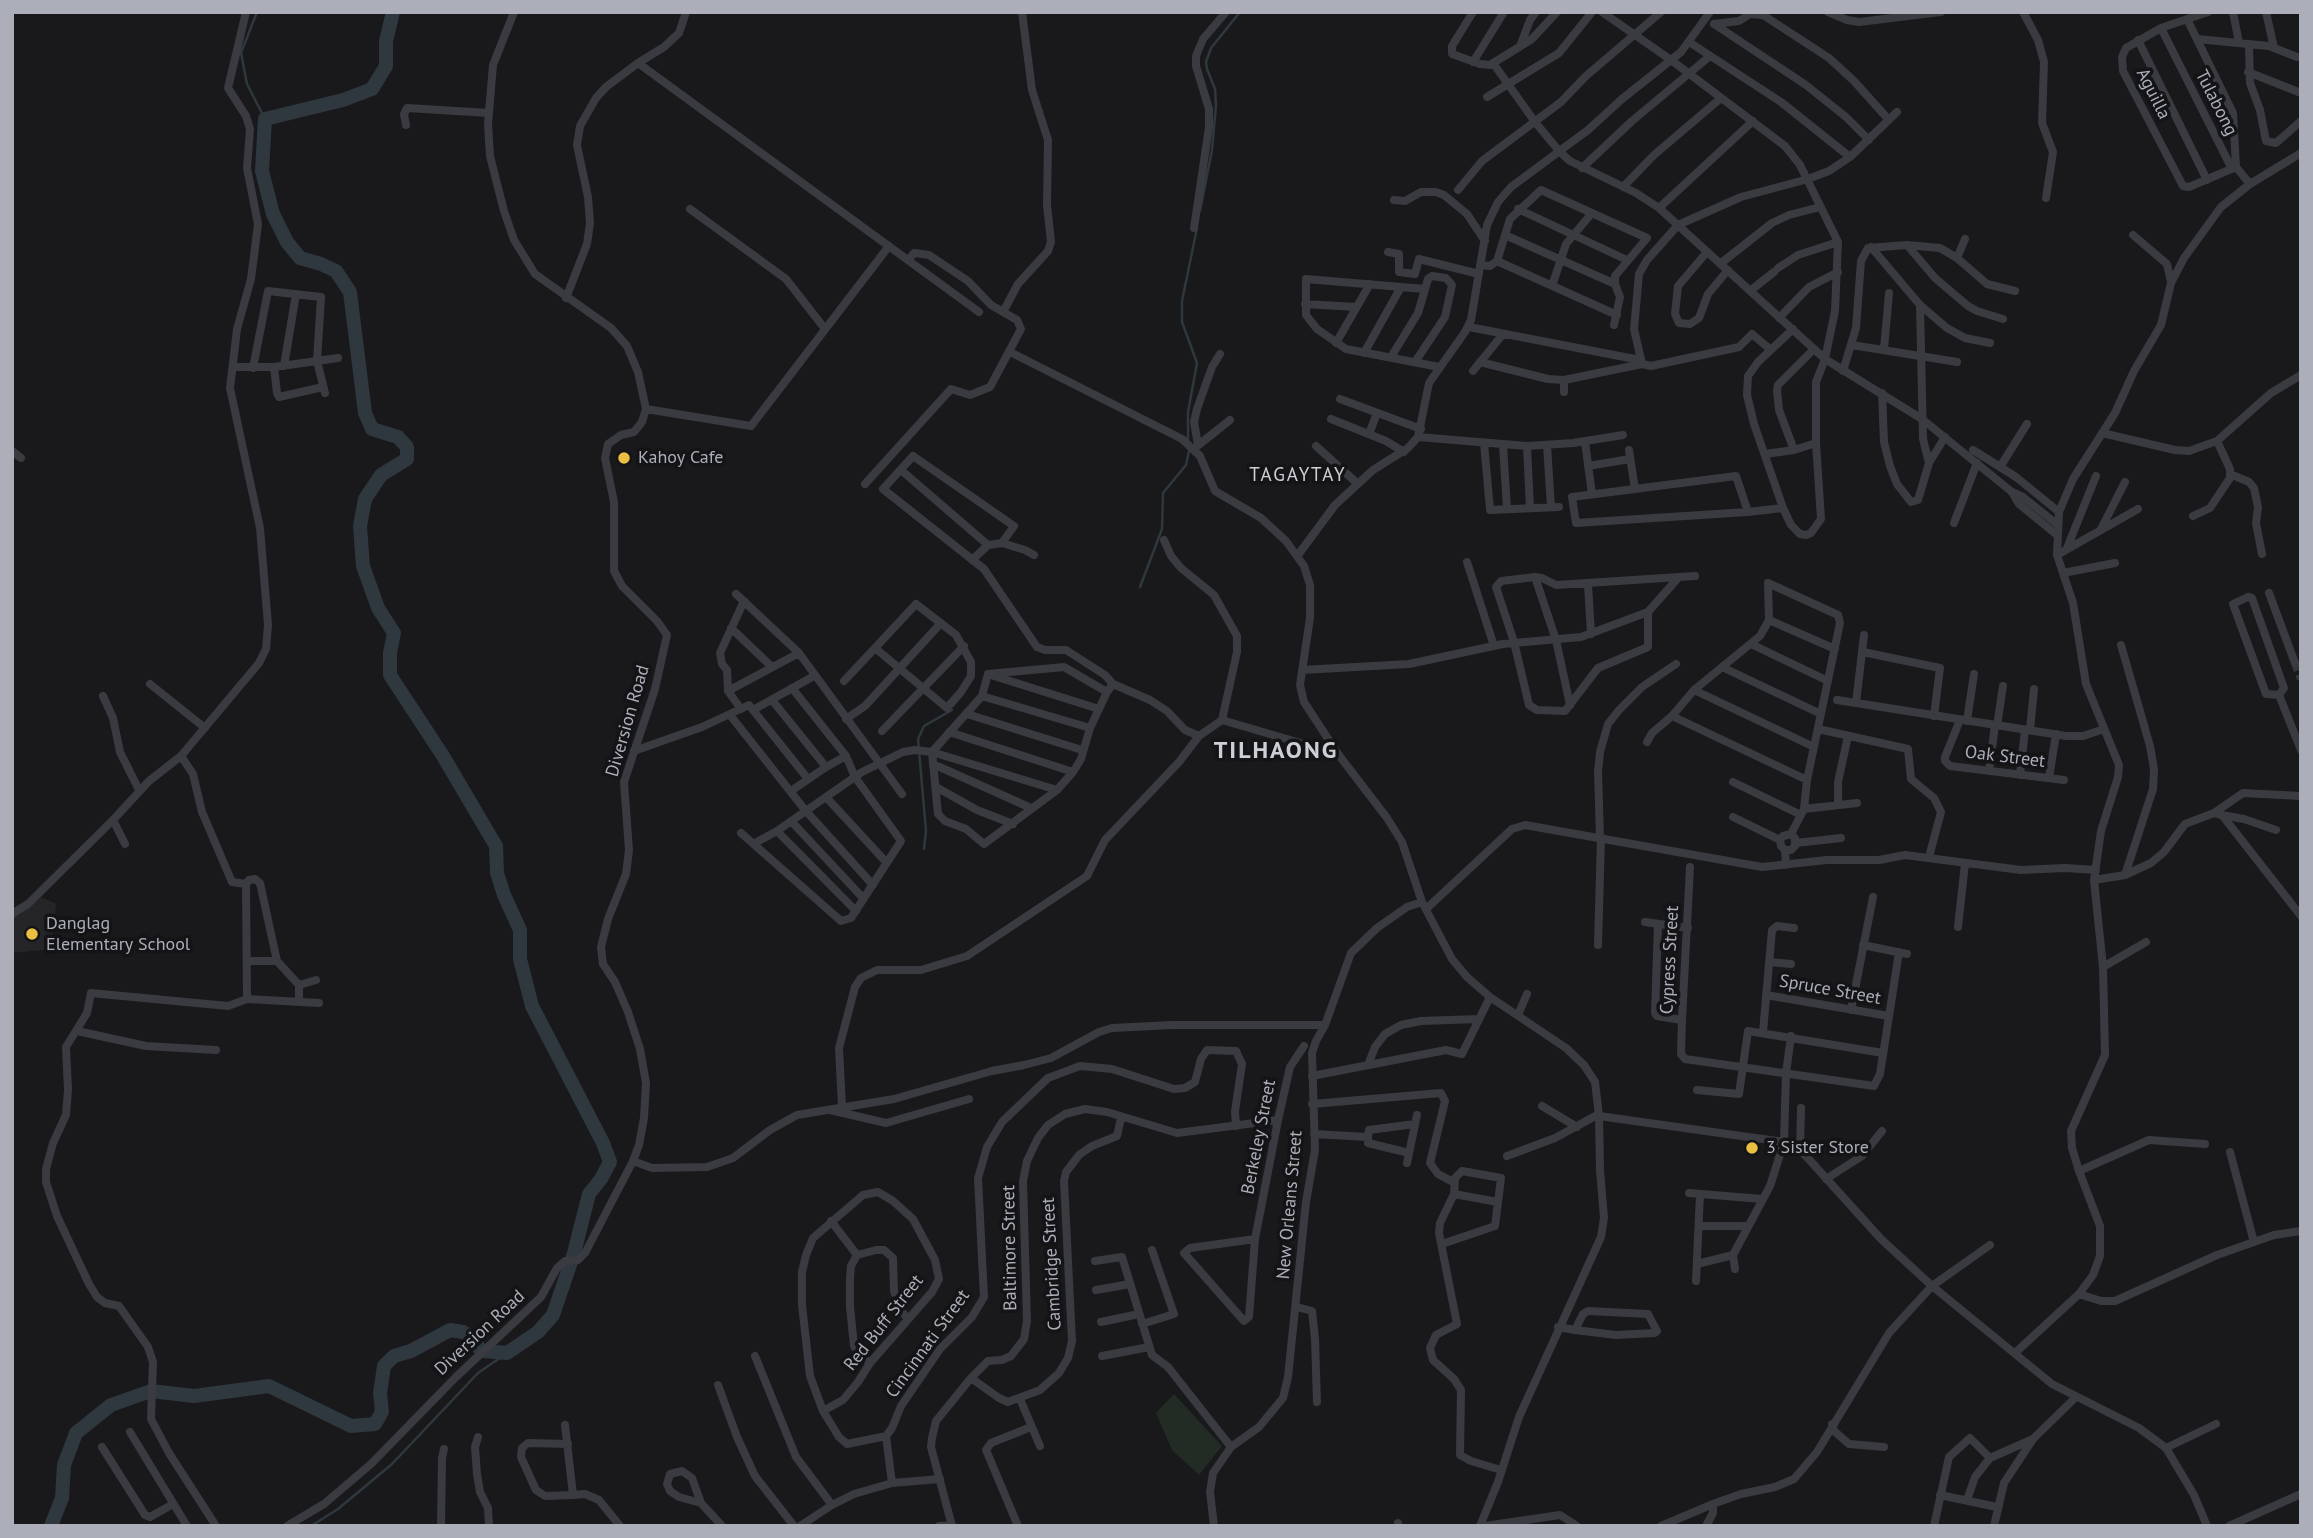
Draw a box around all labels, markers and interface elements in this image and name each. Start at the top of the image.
street label: Aguilla [2131,65,2175,123]
street label: Tulabong [2190,67,2242,139]
place label: Kahoy Cafe [638,447,723,469]
marker: Kahoy Cafe [616,450,632,466]
district label: TAGAYTAY [1250,465,1346,487]
street label: Diversion Road [602,663,654,779]
district label: TILHAONG [1215,737,1337,765]
street label: Oak Street [1964,741,2046,773]
street label: Cypress Street [1656,905,1684,1015]
place label: Danglag Elementary School [46,913,190,956]
marker: Danglag Elementary School [24,926,40,942]
street label: Spruce Street [1778,970,1882,1010]
street label: Berkeley Street [1237,1078,1281,1196]
street label: New Orleans Street [1273,1130,1307,1280]
place label: 3 Sister Store [1766,1137,1869,1159]
marker: 3 Sister Store [1744,1140,1760,1156]
street label: Baltimore Street [998,1185,1022,1311]
street label: Cambridge Street [1038,1197,1066,1331]
street label: Red Buff Street [840,1271,928,1375]
street label: Diversion Road [431,1286,529,1380]
street label: Cincinnati Street [882,1286,974,1402]

